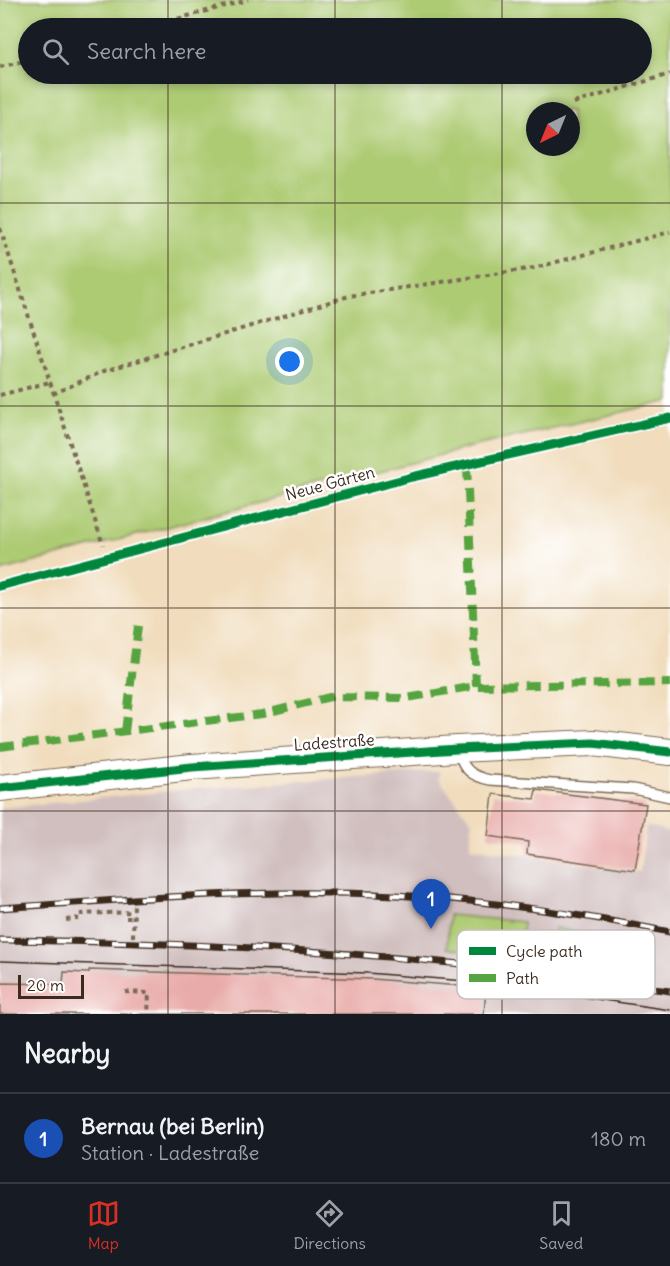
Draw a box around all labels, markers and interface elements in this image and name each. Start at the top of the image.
search box [18,18,652,84]
icon: search [39,35,72,68]
text: Search here [87,37,206,65]
north arrow [526,102,580,156]
your location [275,347,304,376]
street label: Neue Gärten [283,461,377,505]
street label: Ladestraße [293,729,375,755]
pin: 1 [412,880,450,929]
legend [457,930,655,999]
text: Cycle path [506,941,582,961]
text: Path [506,968,539,988]
scale bar [18,972,84,1000]
text: 20 m [27,975,64,995]
text: Nearby [24,1037,110,1070]
text: Bernau (bei Berlin) [81,1112,264,1140]
text: 1 [40,1126,47,1151]
text: 180 m [591,1126,646,1151]
text: Station · Ladestraße [81,1140,259,1165]
tab: Map [87,1197,120,1253]
tab: Directions [293,1197,366,1253]
tab: Saved [539,1197,583,1253]

